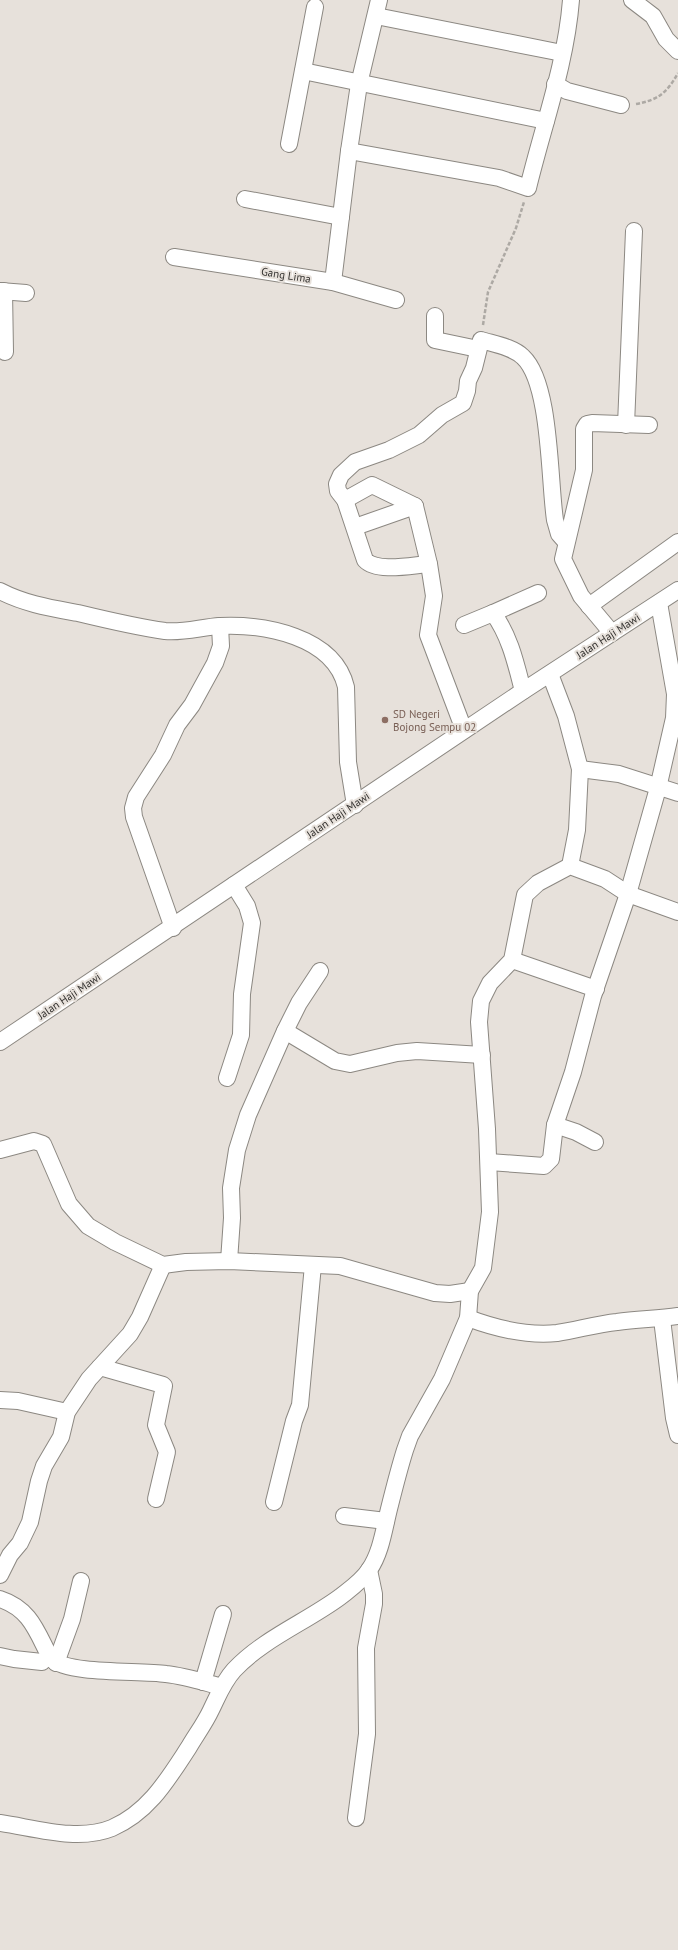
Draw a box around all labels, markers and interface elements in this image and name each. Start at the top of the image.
street label: Gang Lima [260,264,312,286]
street label: Jalan Haji Mawi [573,610,643,662]
place label: SD Negeri Bojong Sempu 02 [393,707,476,734]
marker: SD Negeri Bojong Sempu 02 [380,715,390,725]
street label: Jalan Haji Mawi [303,789,372,842]
street label: Jalan Haji Mawi [34,970,103,1023]

